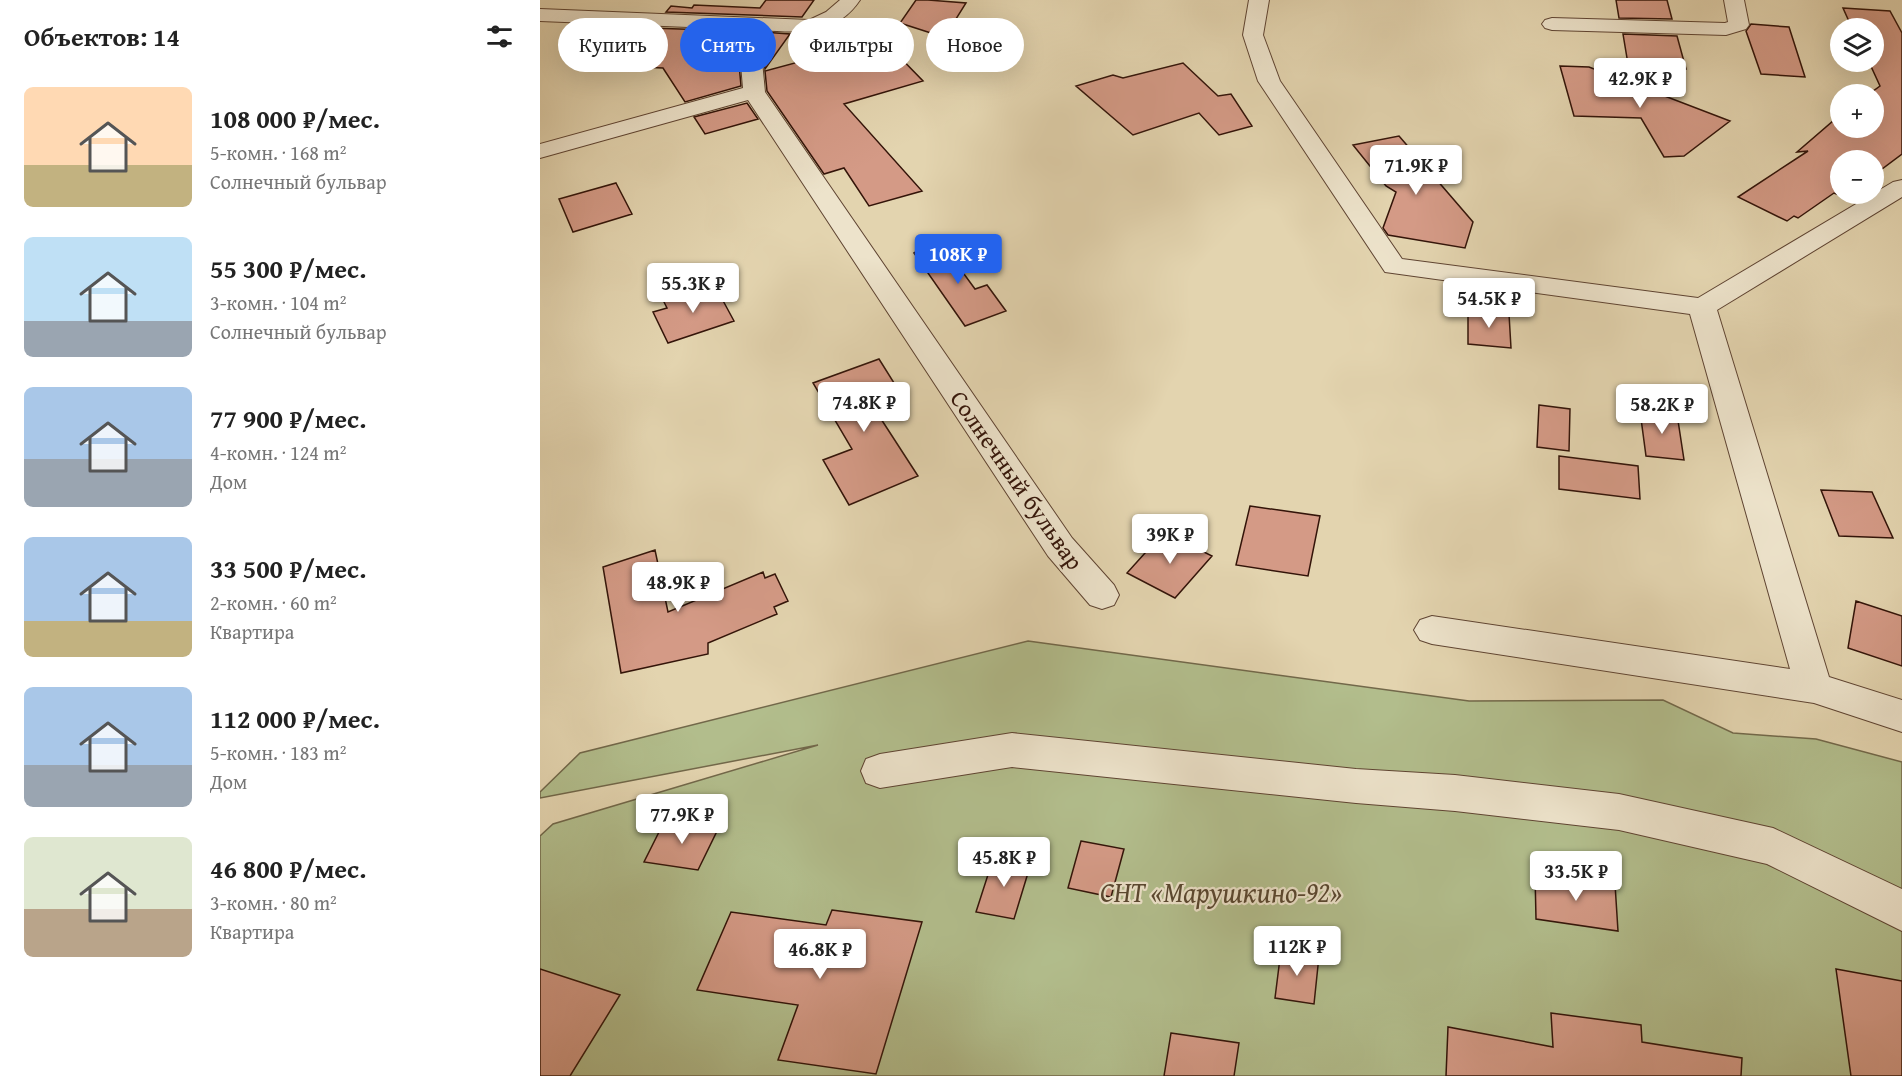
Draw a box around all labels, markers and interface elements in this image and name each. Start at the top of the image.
text: Объектов: 14 [24,17,180,56]
chip: Купить [558,18,668,72]
chip: Снять [680,18,776,72]
chip: Фильтры [788,18,914,72]
chip: Новое [926,18,1024,72]
map controls [1830,18,1884,204]
button: layers [1830,18,1884,72]
icon: filters [483,20,516,53]
pin: 42.9K ₽ [1585,58,1695,109]
text: 42.9K ₽ [1608,63,1672,92]
button: + [1830,84,1884,138]
text: 108 000 ₽/мес. [210,99,380,138]
icon: home [72,111,144,183]
text: 5-комн. · 168 m² [210,138,346,167]
pin: 71.9K ₽ [1361,145,1471,196]
text: 71.9K ₽ [1384,150,1448,179]
button: − [1830,150,1884,204]
text: Солнечный бульвар [210,167,387,196]
pin: 108K ₽ [909,234,1007,285]
text: 108K ₽ [929,239,987,268]
text: 55 300 ₽/мес. [210,249,366,288]
icon: home [72,261,144,333]
pin: 55.3K ₽ [638,263,748,314]
text: 55.3K ₽ [661,268,725,297]
pin: 54.5K ₽ [1434,278,1544,329]
text: 54.5K ₽ [1457,283,1521,312]
text: 3-комн. · 104 m² [210,288,346,317]
text: Солнечный бульвар [210,317,387,346]
pin: 74.8K ₽ [809,382,919,433]
street label: Солнечный бульвар [942,383,1092,577]
pin: 58.2K ₽ [1607,384,1717,435]
text: 74.8K ₽ [832,387,896,416]
text: 58.2K ₽ [1630,389,1694,418]
text: 77 900 ₽/мес. [210,399,366,438]
icon: home [72,411,144,483]
text: 4-комн. · 124 m² [210,438,346,467]
text: Дом [210,467,247,496]
pin: 39K ₽ [1128,514,1212,565]
text: 39K ₽ [1146,519,1194,548]
text: 33 500 ₽/мес. [210,549,366,588]
icon: home [72,561,144,633]
pin: 48.9K ₽ [623,562,733,613]
text: 48.9K ₽ [646,567,710,596]
text: 2-комн. · 60 m² [210,588,337,617]
text: Квартира [210,617,294,646]
text: 112 000 ₽/мес. [210,699,380,738]
icon: home [72,711,144,783]
text: 5-комн. · 183 m² [210,738,346,767]
text: Дом [210,767,247,796]
pin: 77.9K ₽ [627,794,737,845]
text: 77.9K ₽ [650,799,714,828]
pin: 45.8K ₽ [949,837,1059,888]
text: 45.8K ₽ [972,842,1036,871]
text: 46 800 ₽/мес. [210,849,366,888]
pin: 33.5K ₽ [1521,851,1631,902]
text: 33.5K ₽ [1544,856,1608,885]
icon: home [72,861,144,933]
park label: СНТ «Марушкино-92» [1100,871,1342,912]
text: 3-комн. · 80 m² [210,888,337,917]
text: Квартира [210,917,294,946]
pin: 112K ₽ [1248,926,1346,977]
pin: 46.8K ₽ [765,929,875,980]
text: 112K ₽ [1268,931,1326,960]
text: 46.8K ₽ [788,934,852,963]

